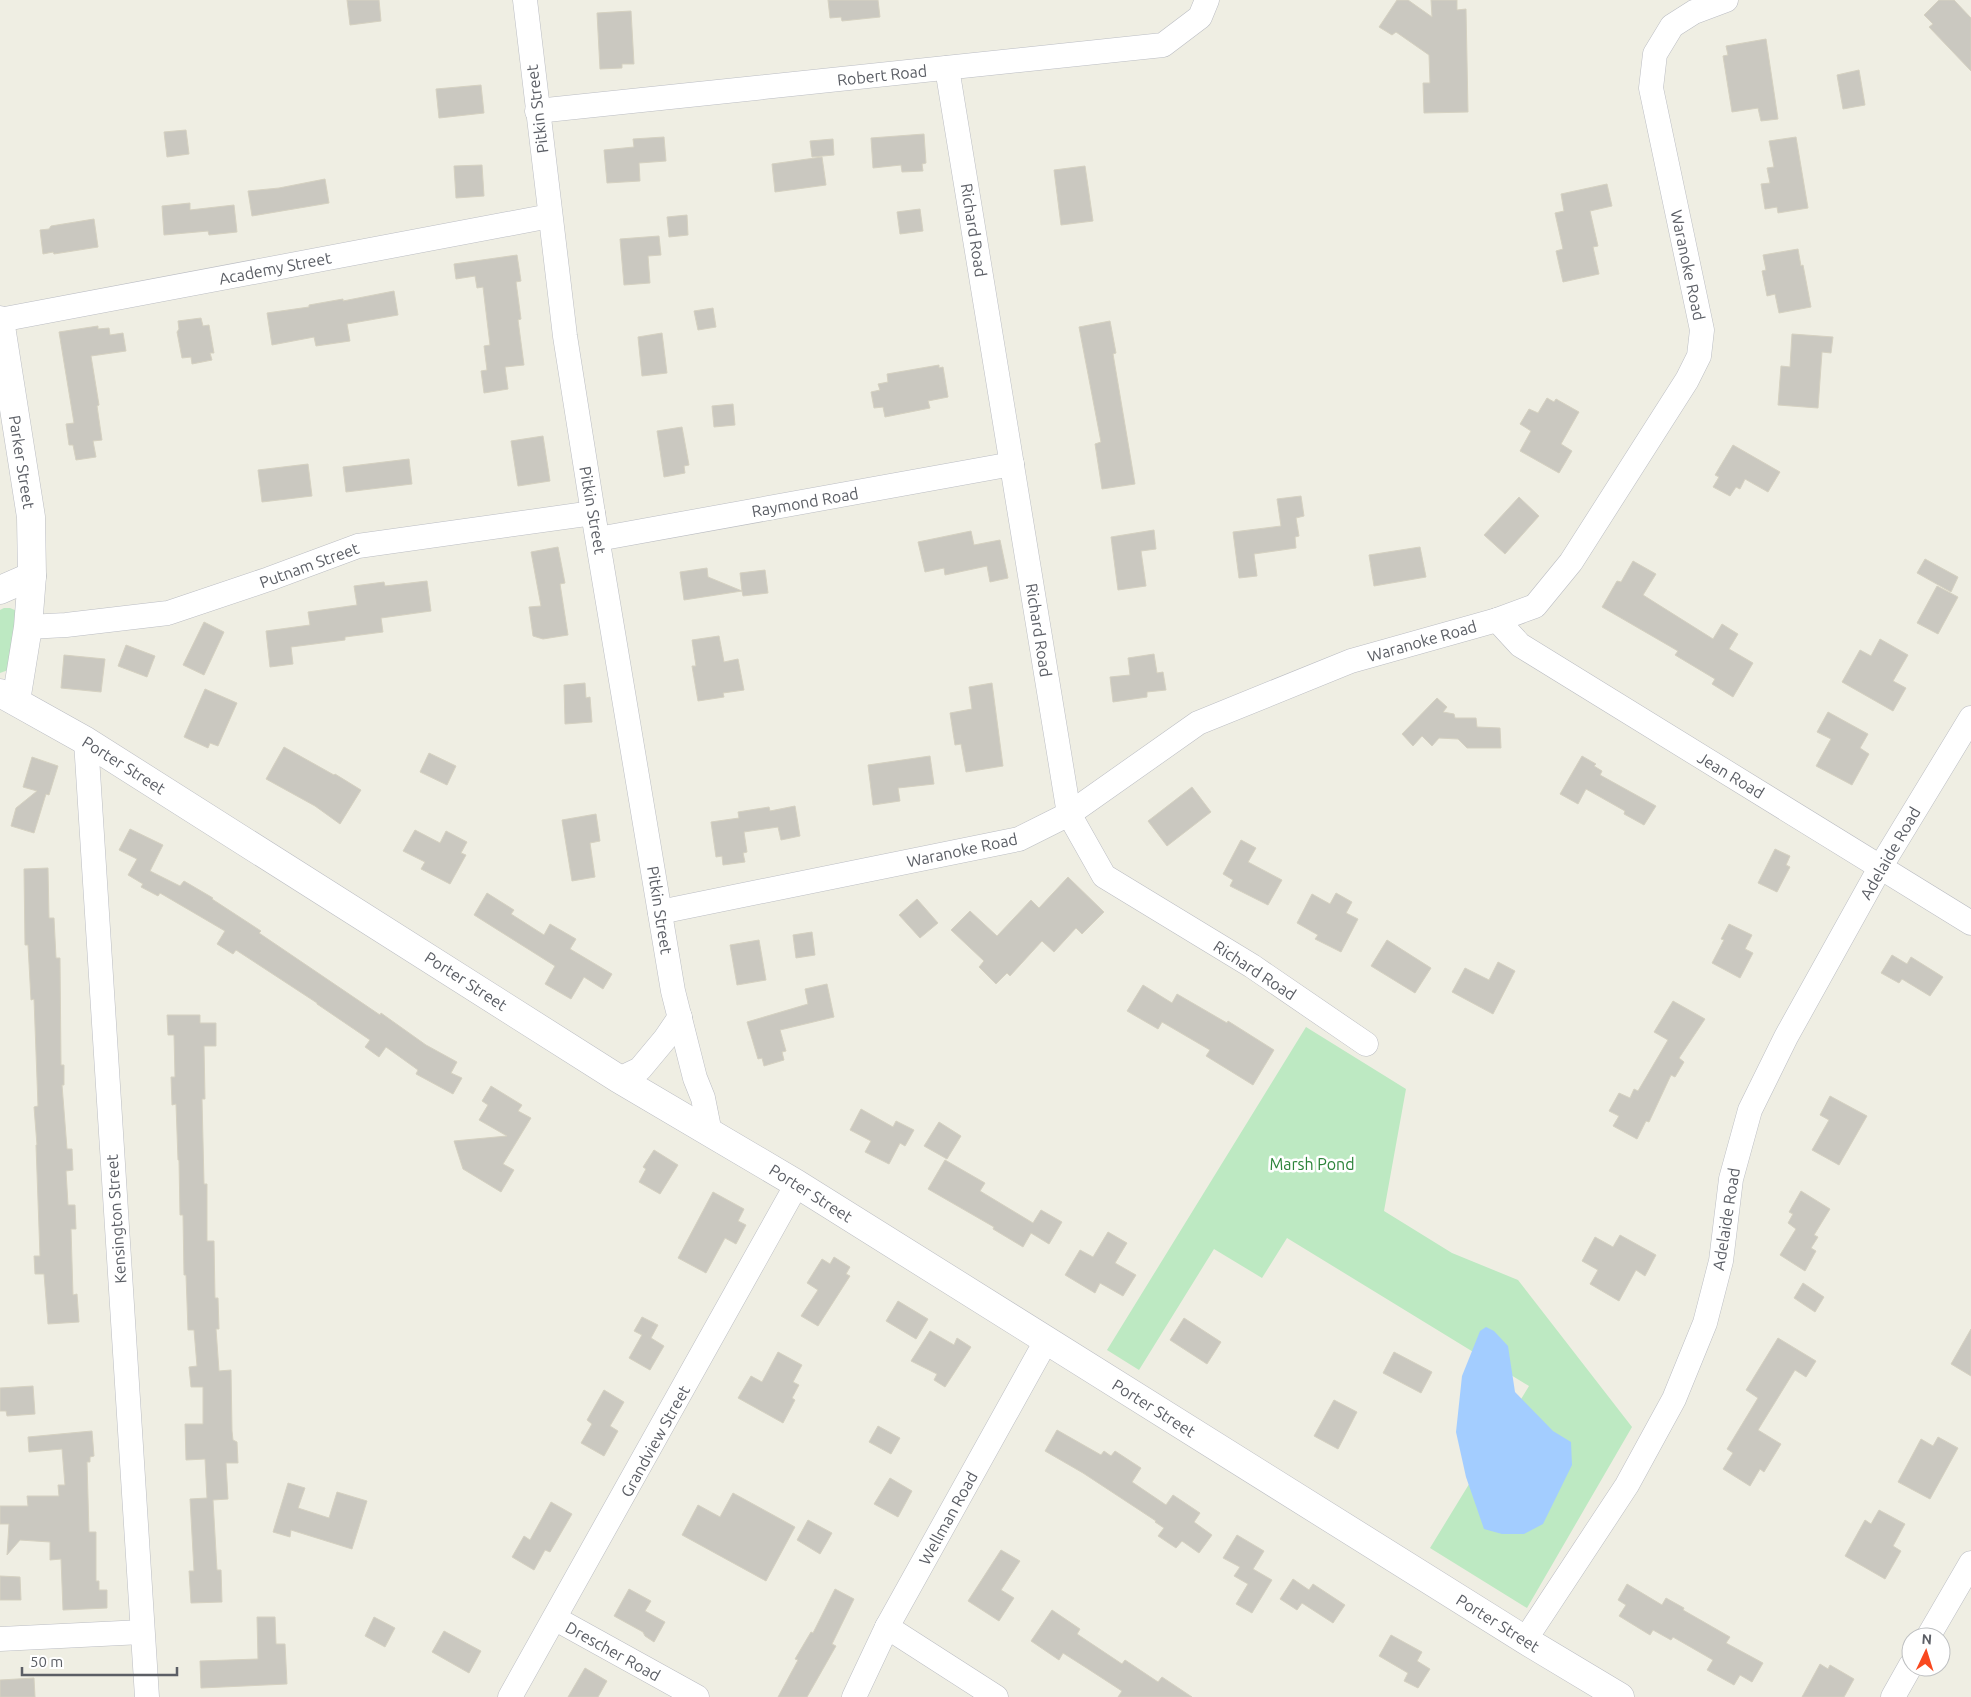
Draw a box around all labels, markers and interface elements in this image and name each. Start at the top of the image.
street label: Robert Road [836,61,928,89]
street label: Pitkin Street [523,63,551,154]
street label: Richard Road [958,182,990,278]
street label: Waranoke Road [1667,208,1709,322]
street label: Academy Street [217,248,333,288]
street label: Parker Street [6,414,38,511]
street label: Pitkin Street [576,465,610,556]
street label: Raymond Road [750,484,860,520]
street label: Putnam Street [257,538,362,591]
street label: Richard Road [1023,582,1055,678]
street label: Waranoke Road [1365,617,1479,665]
street label: Porter Street [79,732,169,798]
street label: Jean Road [1694,748,1768,802]
street label: Adelaide Road [1856,804,1924,902]
street label: Waranoke Road [905,829,1019,871]
street label: Pitkin Street [644,865,676,956]
street label: Richard Road [1210,937,1300,1003]
street label: Porter Street [422,948,511,1015]
street label: Kensington Street [102,1153,130,1284]
park label: Marsh Pond [1269,1155,1355,1173]
street label: Porter Street [766,1160,856,1226]
street label: Adelaide Road [1709,1166,1743,1272]
street label: Porter Street [1109,1375,1199,1441]
street label: Grandview Street [617,1382,693,1500]
street label: Wellman Road [915,1468,981,1568]
street label: Porter Street [1453,1590,1543,1656]
street label: Drescher Road [563,1618,663,1684]
north arrow [1901,1627,1951,1677]
text: N [1921,1631,1933,1647]
scale bar [22,1644,178,1676]
text: 50 m [30,1653,63,1670]

